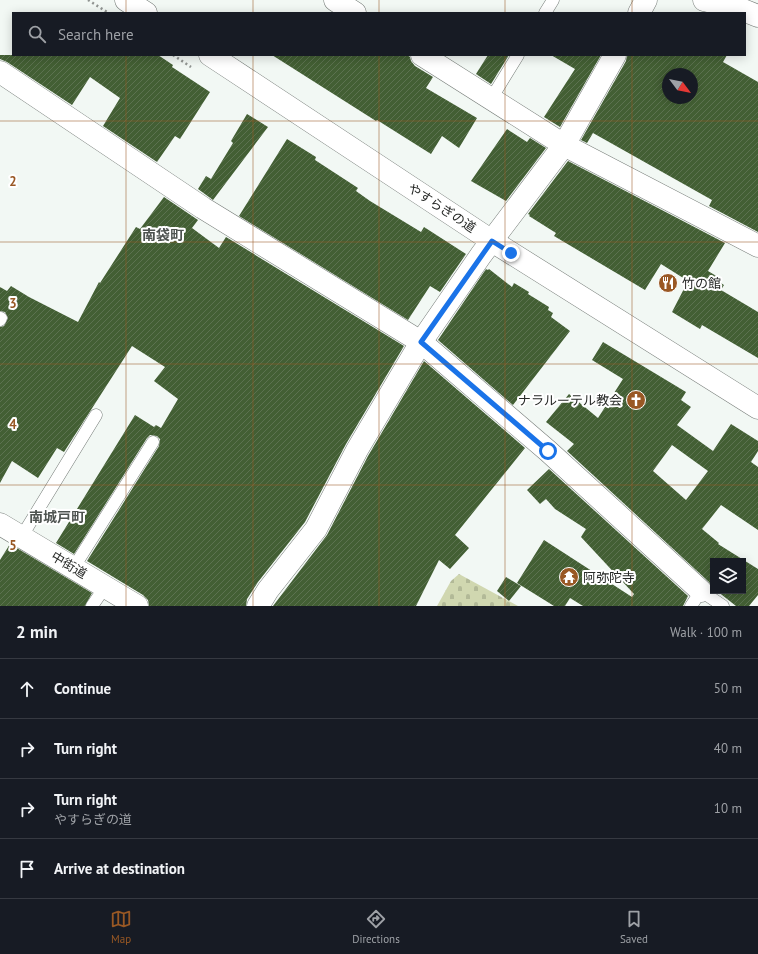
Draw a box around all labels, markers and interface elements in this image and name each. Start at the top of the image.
search box [12,12,746,56]
icon: search [26,23,48,45]
text: Search here [58,25,134,44]
north arrow [662,68,698,104]
text: 2 [9,173,17,190]
street label: やすらぎの道 [405,180,479,236]
district label: 南袋町 [142,226,184,244]
route end [502,244,520,262]
restaurant icon: 竹の館 [657,272,679,294]
place label: 竹の館 [682,275,721,292]
text: 3 [9,295,17,312]
church icon: ナラルーテル教会 [625,389,647,411]
place label: ナラルーテル教会 [518,392,622,409]
text: 4 [9,416,17,433]
route start [539,442,557,460]
district label: 南城戸町 [29,508,85,526]
text: 5 [9,537,17,554]
street label: 中街道 [48,548,90,582]
map controls [710,558,746,594]
button: layers [710,558,746,594]
temple icon: 阿弥陀寺 [558,566,580,588]
place label: 阿弥陀寺 [583,569,635,586]
text: 2 min [16,621,57,643]
text: Walk · 100 m [670,624,742,641]
icon: ahead [16,678,38,700]
text: Continue [54,679,111,698]
text: 50 m [714,680,742,697]
icon: right [16,738,38,760]
text: Turn right [54,739,117,758]
text: 40 m [714,740,742,757]
text: Turn right [54,790,117,809]
icon: right [16,798,38,820]
text: 10 m [714,800,742,817]
text: やすらぎの道 [54,811,132,828]
icon: arrive [16,858,38,880]
text: Arrive at destination [54,859,185,878]
tab: Map [110,908,132,946]
tab: Directions [352,908,400,946]
tab: Saved [620,908,648,946]

